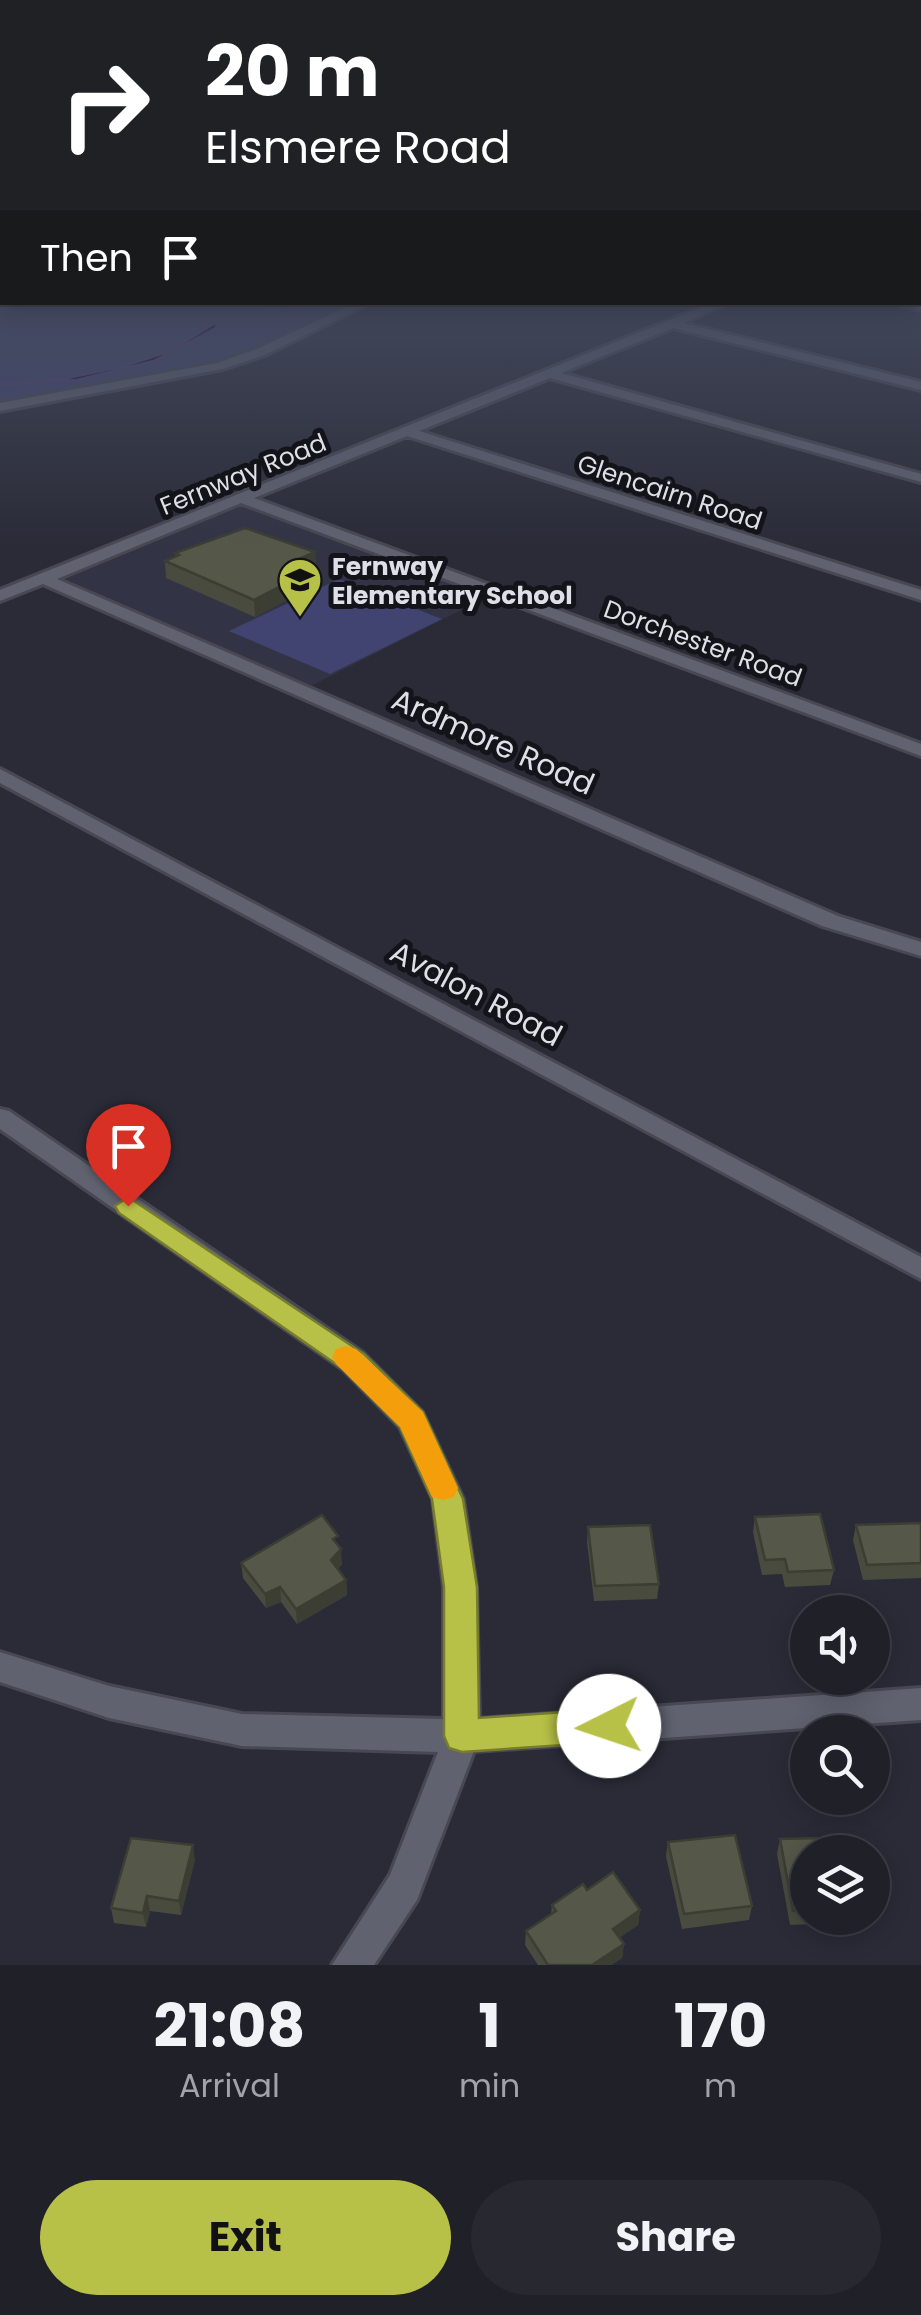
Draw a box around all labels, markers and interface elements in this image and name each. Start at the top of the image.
text: 20 m [205,22,380,121]
icon: right [40,40,170,170]
text: Elsmere Road [205,116,511,179]
icon: arrive [153,230,208,285]
text: Then [40,231,133,284]
street label: Fernway Road [155,425,332,524]
street label: Glencairn Road [573,446,767,539]
place label: Fernway Elementary School [332,549,573,613]
school or university icon: Fernway Elementary School [277,557,323,618]
street label: Dorchester Road [599,591,807,696]
street label: Ardmore Road [385,678,601,805]
street label: Avalon Road [383,930,570,1057]
pin [86,1104,171,1207]
icon: arrive [101,1119,156,1174]
map controls [790,1595,890,1935]
button: sound [790,1595,890,1695]
position arrow [557,1674,661,1778]
button: search [790,1715,890,1815]
button: layers [790,1835,890,1935]
text: 21:08 [154,1984,305,2068]
text: 1 [478,1984,501,2068]
text: 170 [674,1984,767,2068]
text: Arrival [179,2063,280,2108]
text: min [459,2063,520,2108]
text: m [704,2063,737,2108]
button: Exit [40,2180,451,2295]
button: Share [471,2180,881,2295]

